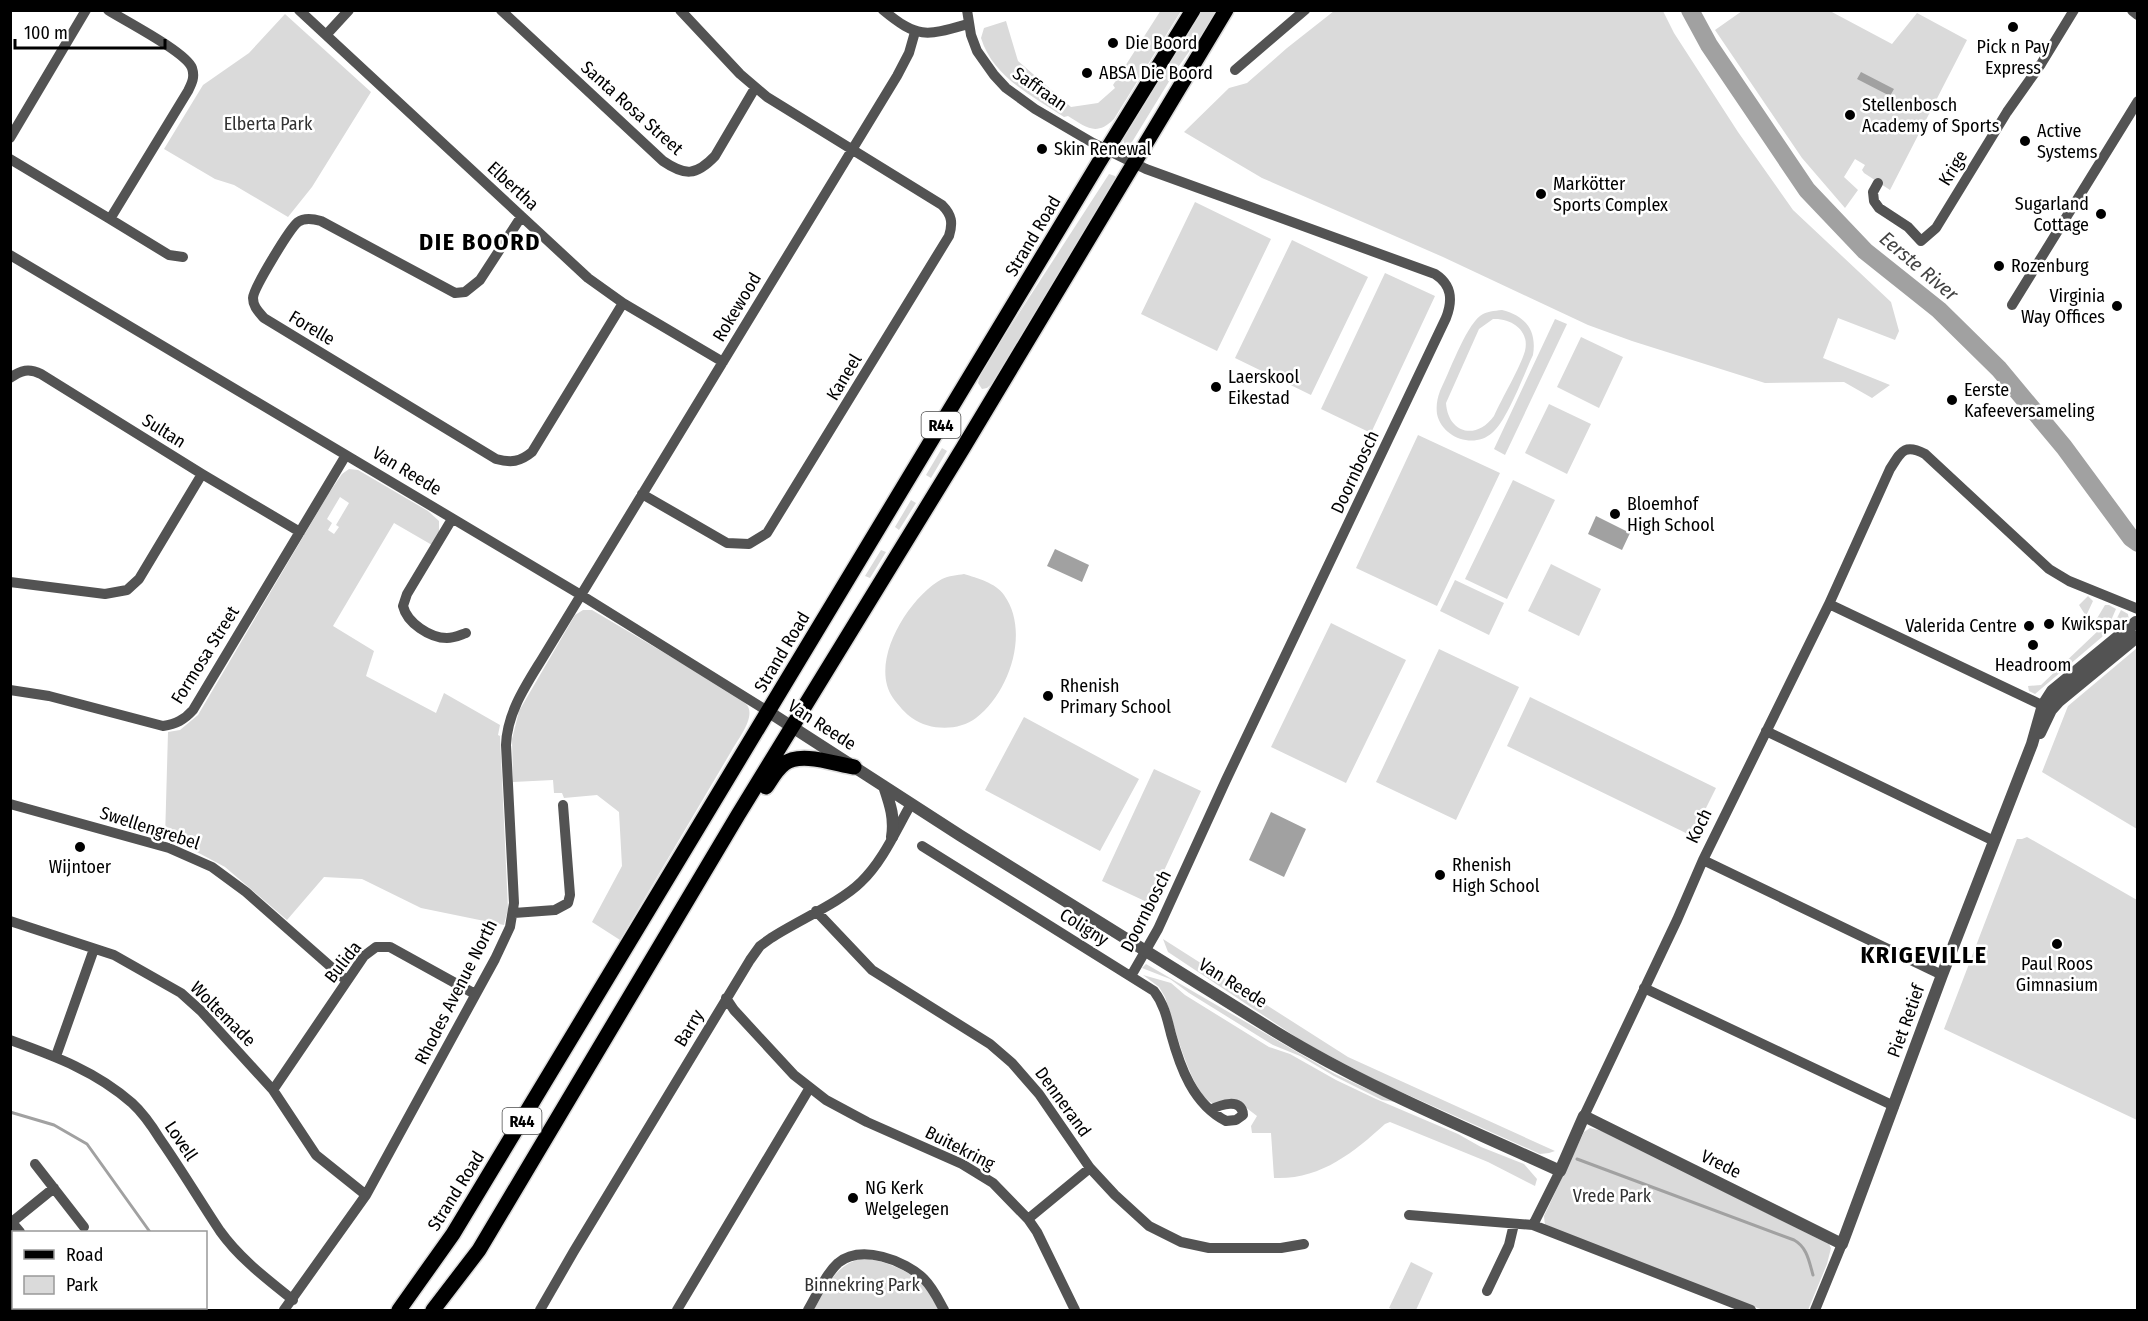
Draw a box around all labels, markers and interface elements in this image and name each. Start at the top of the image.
scale bar [15,12,165,50]
marker: Pick n Pay Express [2006,20,2020,34]
text: 100 m [24,22,68,44]
place label: Die Boord [1125,32,1197,54]
marker: Die Boord [1106,36,1120,50]
place label: Pick n Pay Express [1976,36,2050,79]
street label: Santa Rosa Street [576,56,688,160]
street label: Saffraan [1008,62,1072,116]
place label: ABSA Die Boord [1099,62,1213,84]
marker: ABSA Die Boord [1080,66,1094,80]
place label: Stellenbosch Academy of Sports [1862,94,2000,137]
marker: Stellenbosch Academy of Sports [1843,108,1857,122]
park label: Elberta Park [224,113,313,135]
place label: Active Systems [2037,120,2098,163]
marker: Active Systems [2018,134,2032,148]
place label: Skin Renewal [1054,138,1152,160]
marker: Skin Renewal [1035,142,1049,156]
street label: Krige [1934,146,1972,190]
street label: Elbertha [483,157,543,215]
place label: Markötter Sports Complex [1553,173,1668,216]
marker: Markötter Sports Complex [1534,187,1548,201]
street label: Strand Road [1000,192,1066,280]
place label: Sugarland Cottage [2015,193,2089,236]
marker: Sugarland Cottage [2094,207,2108,221]
water label: Eerste River [1875,226,1964,306]
district label: DIE BOORD [419,228,541,256]
place label: Rozenburg [2011,255,2089,277]
marker: Rozenburg [1992,259,2006,273]
street label: Rokewood [708,269,766,345]
place label: Virginia Way Offices [2021,285,2105,328]
marker: Virginia Way Offices [2110,299,2124,313]
street label: Forelle [285,306,339,350]
street label: Kaneel [822,350,866,404]
place label: Laerskool Eikestad [1228,366,1299,409]
place label: Eerste Kafeeversameling [1964,379,2095,422]
marker: Laerskool Eikestad [1209,380,1223,394]
marker: Eerste Kafeeversameling [1945,393,1959,407]
street label: Sultan [138,409,190,453]
road number: R44 [922,412,960,438]
street label: Doornbosch [1326,427,1384,517]
street label: Van Reede [368,442,446,500]
place label: Bloemhof High School [1627,493,1715,536]
marker: Bloemhof High School [1608,507,1622,521]
street label: Formosa Street [166,602,244,708]
street label: Strand Road [749,608,815,696]
place label: Kwikspar [2061,613,2128,635]
place label: Valerida Centre [1905,615,2017,637]
marker: Kwikspar [2042,617,2056,631]
marker: Valerida Centre [2022,619,2036,633]
marker: Headroom [2026,638,2040,652]
place label: Headroom [1995,654,2071,676]
place label: Rhenish Primary School [1060,675,1171,718]
marker: Rhenish Primary School [1041,689,1055,703]
street label: Van Reede [784,695,860,755]
street label: Swellengrebel [97,802,203,855]
street label: Koch [1681,805,1717,847]
marker: Wijntoer [73,840,87,854]
place label: Rhenish High School [1452,854,1540,897]
place label: Wijntoer [49,856,112,878]
street label: Doornbosch [1116,866,1176,956]
marker: Rhenish High School [1433,868,1447,882]
street label: Coligny [1056,904,1112,950]
street label: Rhodes Avenue North [410,916,502,1068]
street label: Bulida [320,937,366,987]
marker: Paul Roos Gimnasium [2050,937,2064,951]
district label: KRIGEVILLE [1860,941,1988,969]
street label: Van Reede [1195,953,1272,1013]
place label: Paul Roos Gimnasium [2016,953,2098,996]
street label: Woltemade [186,977,260,1051]
street label: Piet Retief [1883,980,1930,1061]
street label: Barry [669,1006,709,1050]
street label: Dennerand [1030,1063,1096,1141]
road number: R44 [502,1108,542,1134]
street label: Lovell [160,1117,202,1165]
street label: Buitekring [921,1121,999,1175]
street label: Vrede [1697,1145,1745,1183]
street label: Strand Road [423,1147,489,1235]
place label: NG Kerk Welgelegen [865,1177,949,1220]
park label: Vrede Park [1573,1185,1652,1207]
marker: NG Kerk Welgelegen [846,1191,860,1205]
legend [12,1231,207,1309]
text: Road [66,1244,103,1266]
text: Park [66,1274,99,1296]
park label: Binnekring Park [804,1274,920,1296]

